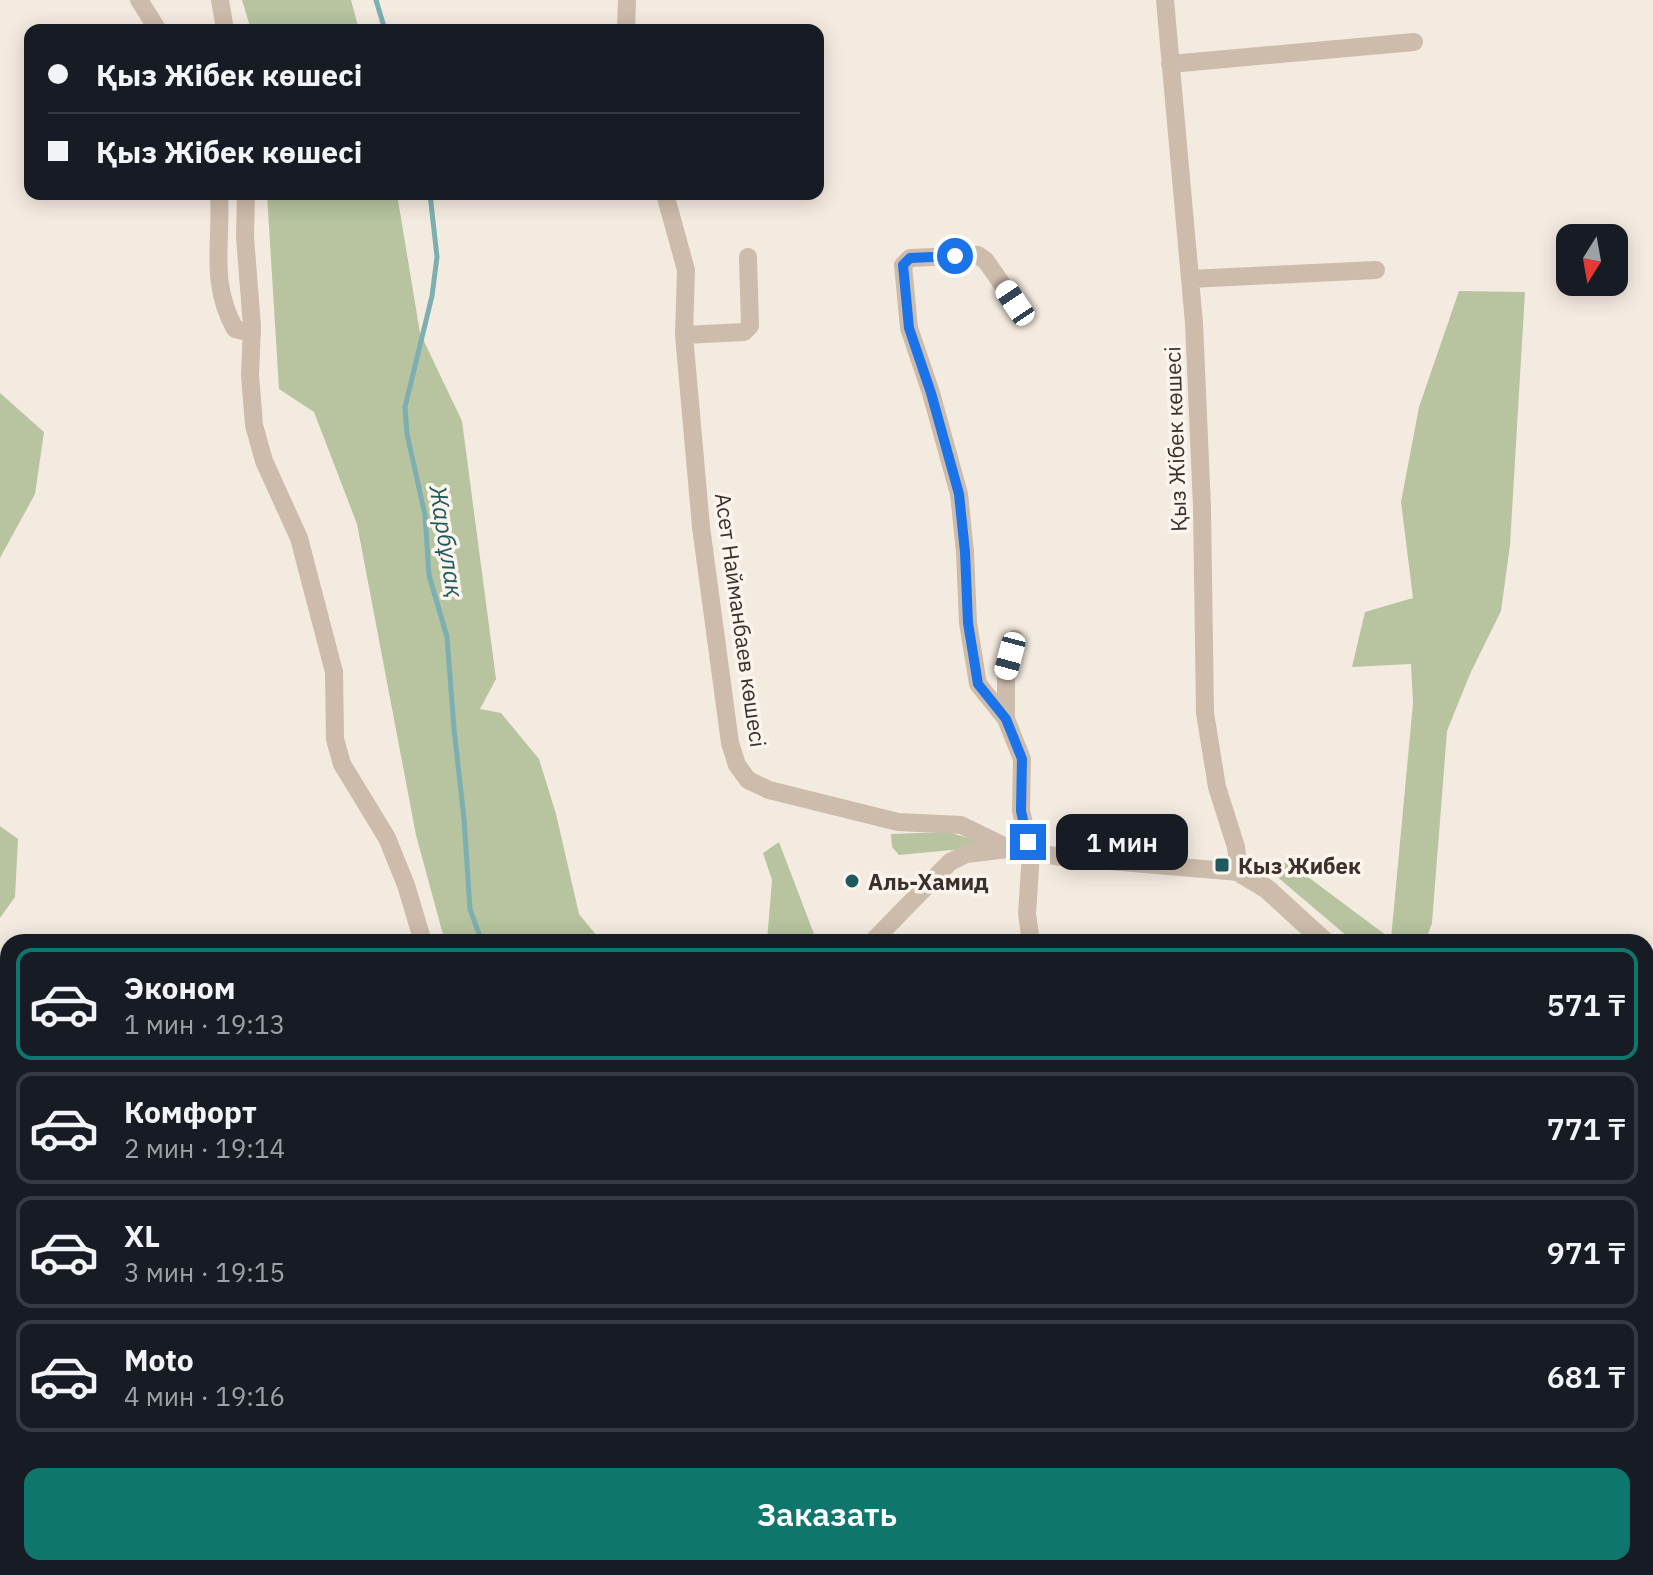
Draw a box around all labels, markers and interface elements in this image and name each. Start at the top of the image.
text: Қыз Жібек көшесі [96,55,362,94]
text: Қыз Жібек көшесі [96,132,362,171]
north arrow [1556,224,1628,296]
map controls [1556,224,1628,296]
route start [937,238,973,274]
car [992,276,1038,330]
street label: Қыз Жібек көшесі [1157,346,1193,532]
water label: Жарбұлақ [422,482,472,599]
street label: Асет Найманбаев көшесі [709,491,773,749]
car [992,630,1028,682]
callout: 1 мин [1056,814,1188,870]
route end [1010,824,1046,860]
text: 1 мин [1086,825,1158,859]
place label: Кыз Жибек [1238,851,1361,880]
marker: Кыз Жибек [1213,856,1231,874]
place label: Аль-Хамид [868,867,989,896]
marker: Аль-Хамид [843,872,861,890]
icon: car [28,968,100,1040]
text: Эконом [124,968,235,1007]
text: 571 ₸ [1547,985,1626,1024]
text: 1 мин · 19:13 [124,1007,285,1041]
icon: car [28,1092,100,1164]
text: Комфорт [124,1092,257,1131]
text: 771 ₸ [1547,1109,1626,1148]
text: 2 мин · 19:14 [124,1131,285,1165]
icon: car [28,1216,100,1288]
text: XL [124,1216,160,1255]
text: 971 ₸ [1547,1233,1626,1272]
text: 3 мин · 19:15 [124,1255,285,1289]
icon: car [28,1340,100,1412]
text: Moto [124,1340,194,1379]
text: 681 ₸ [1547,1357,1626,1396]
text: 4 мин · 19:16 [124,1379,285,1413]
button: Заказать [24,1468,1630,1560]

